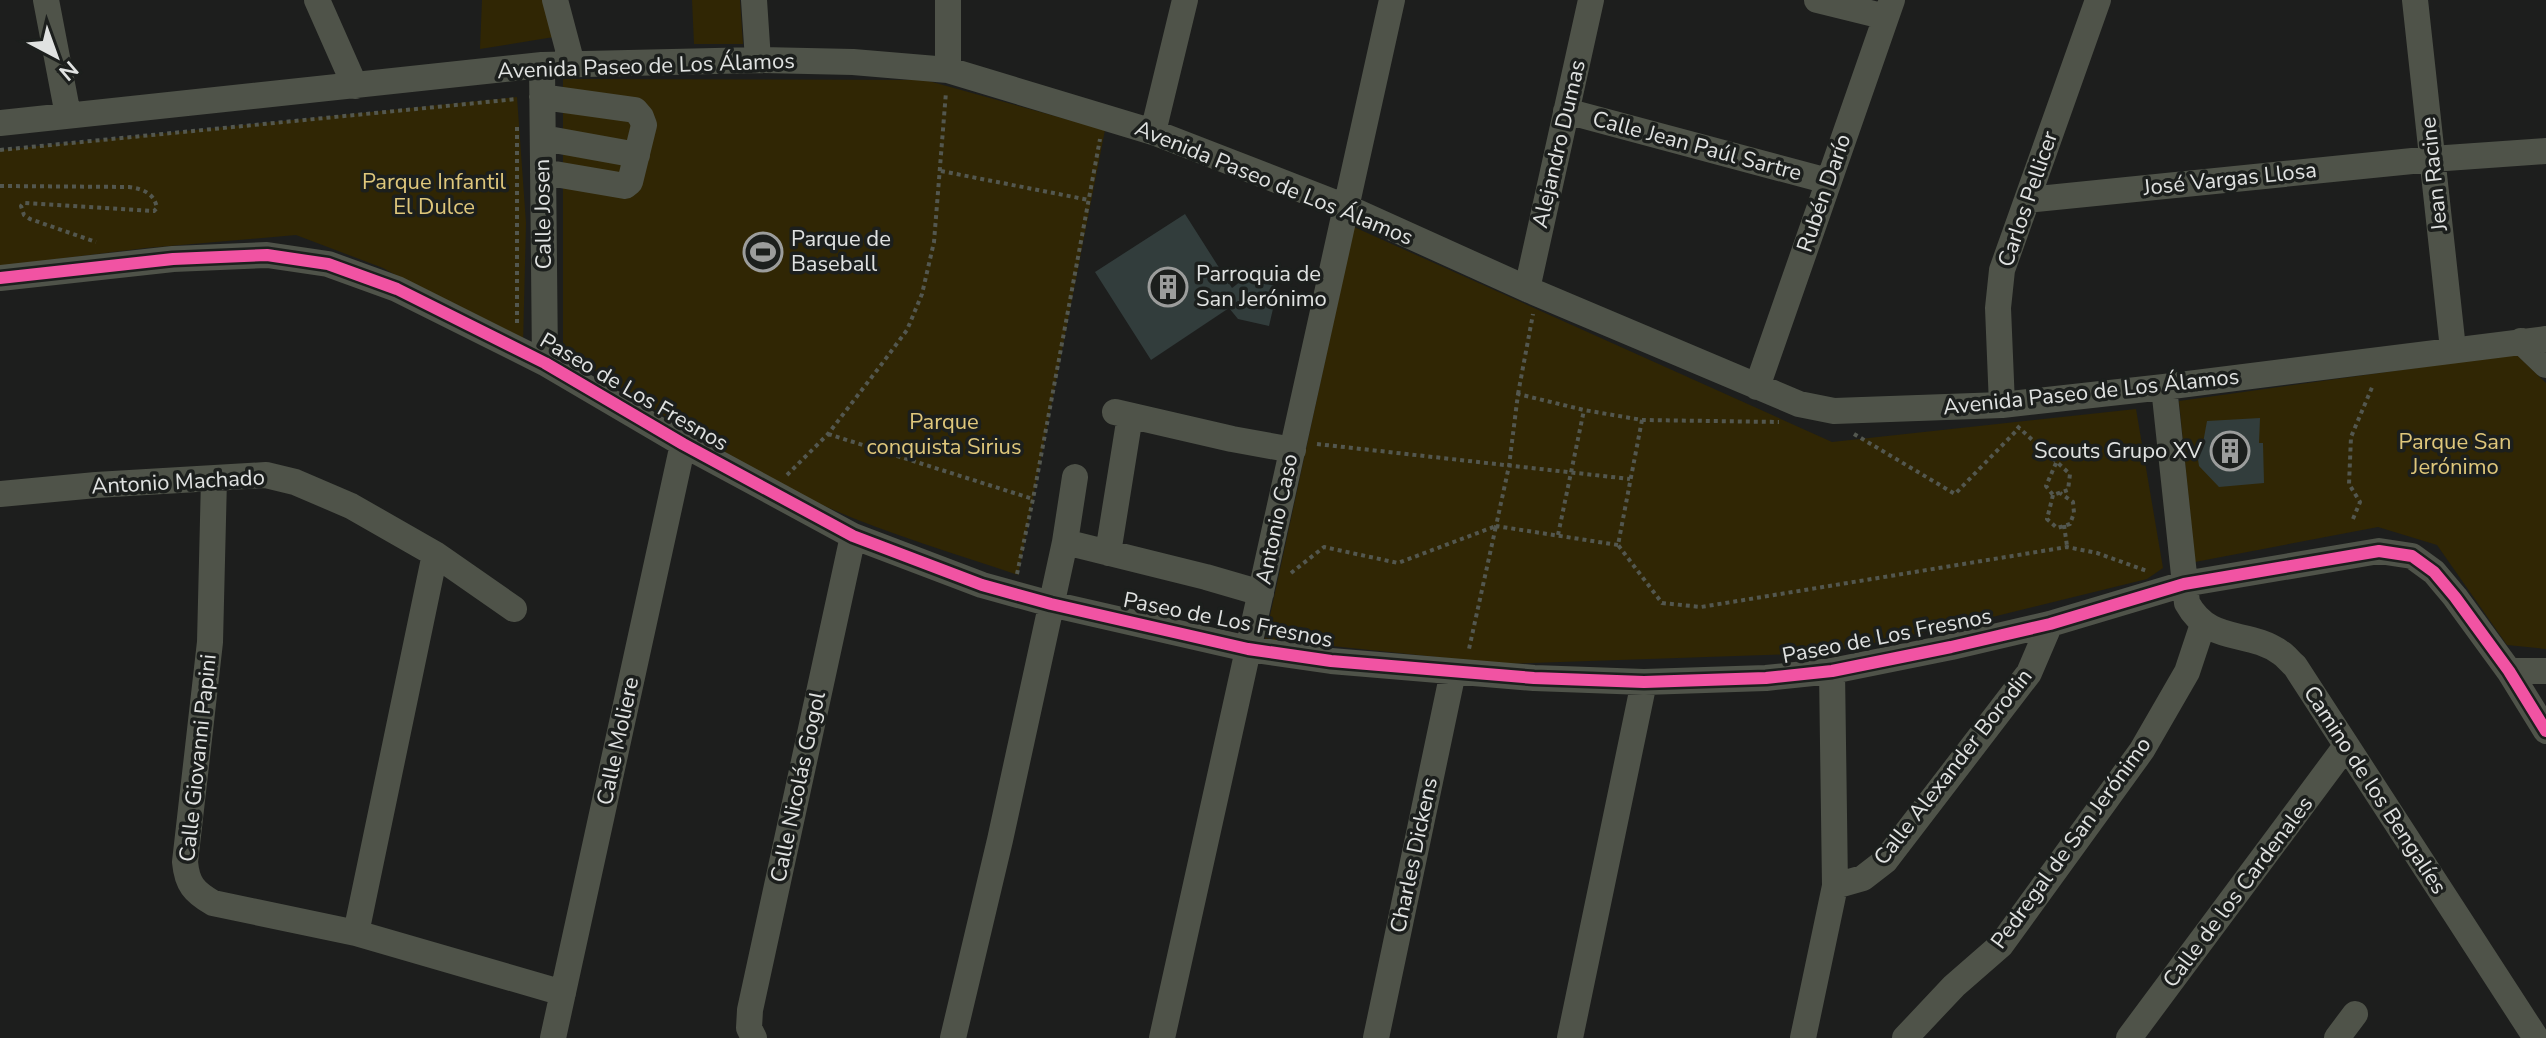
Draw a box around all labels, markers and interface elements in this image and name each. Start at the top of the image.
north arrow [16,16,96,96]
street label: Avenida Paseo de Los Álamos [497,46,795,86]
text: N [52,54,85,87]
street label: Alejandro Dumas [1525,57,1593,231]
street label: Calle Jean Paúl Sartre [1589,104,1805,188]
street label: Avenida Paseo de Los Álamos [1130,113,1418,253]
street label: Jean Racine [2413,116,2455,233]
street label: Carlos Pellicer [1991,127,2065,271]
street label: Rubén Darío [1790,130,1858,256]
street label: José Vargas Llosa [2141,155,2318,203]
street label: Calle Josen [527,158,559,270]
park label: Parque Infantil El Dulce [362,167,507,222]
place label: Parque de Baseball [791,224,891,279]
sports icon: Parque de Baseball [742,231,784,273]
place label: Parroquia de San Jerónimo [1196,259,1327,314]
building icon: Parroquia de San Jerónimo [1147,266,1189,308]
street label: Paseo de Los Fresnos [534,326,734,458]
street label: Avenida Paseo de Los Álamos [1941,362,2241,422]
park label: Parque conquista Sirius [867,407,1022,462]
park label: Parque San Jerónimo [2398,427,2512,482]
building icon: Scouts Grupo XV [2209,430,2251,472]
place label: Scouts Grupo XV [2034,436,2203,466]
street label: Antonio Caso [1249,451,1305,587]
street label: Antonio Machado [90,462,266,502]
street label: Paseo de Los Fresnos [1121,585,1335,655]
street label: Paseo de Los Fresnos [1780,601,1994,671]
street label: Calle Giovanni Papini [172,653,224,863]
street label: Calle Alexander Borodin [1867,663,2039,871]
street label: Calle Moliere [590,674,646,808]
street label: Camino de los Bengalíes [2296,680,2454,900]
street label: Calle Nicolás Gogol [763,688,833,885]
street label: Pedregal de San Jerónimo [1984,731,2158,955]
street label: Charles Dickens [1383,774,1445,936]
street label: Calle de los Cardenales [2156,790,2320,994]

